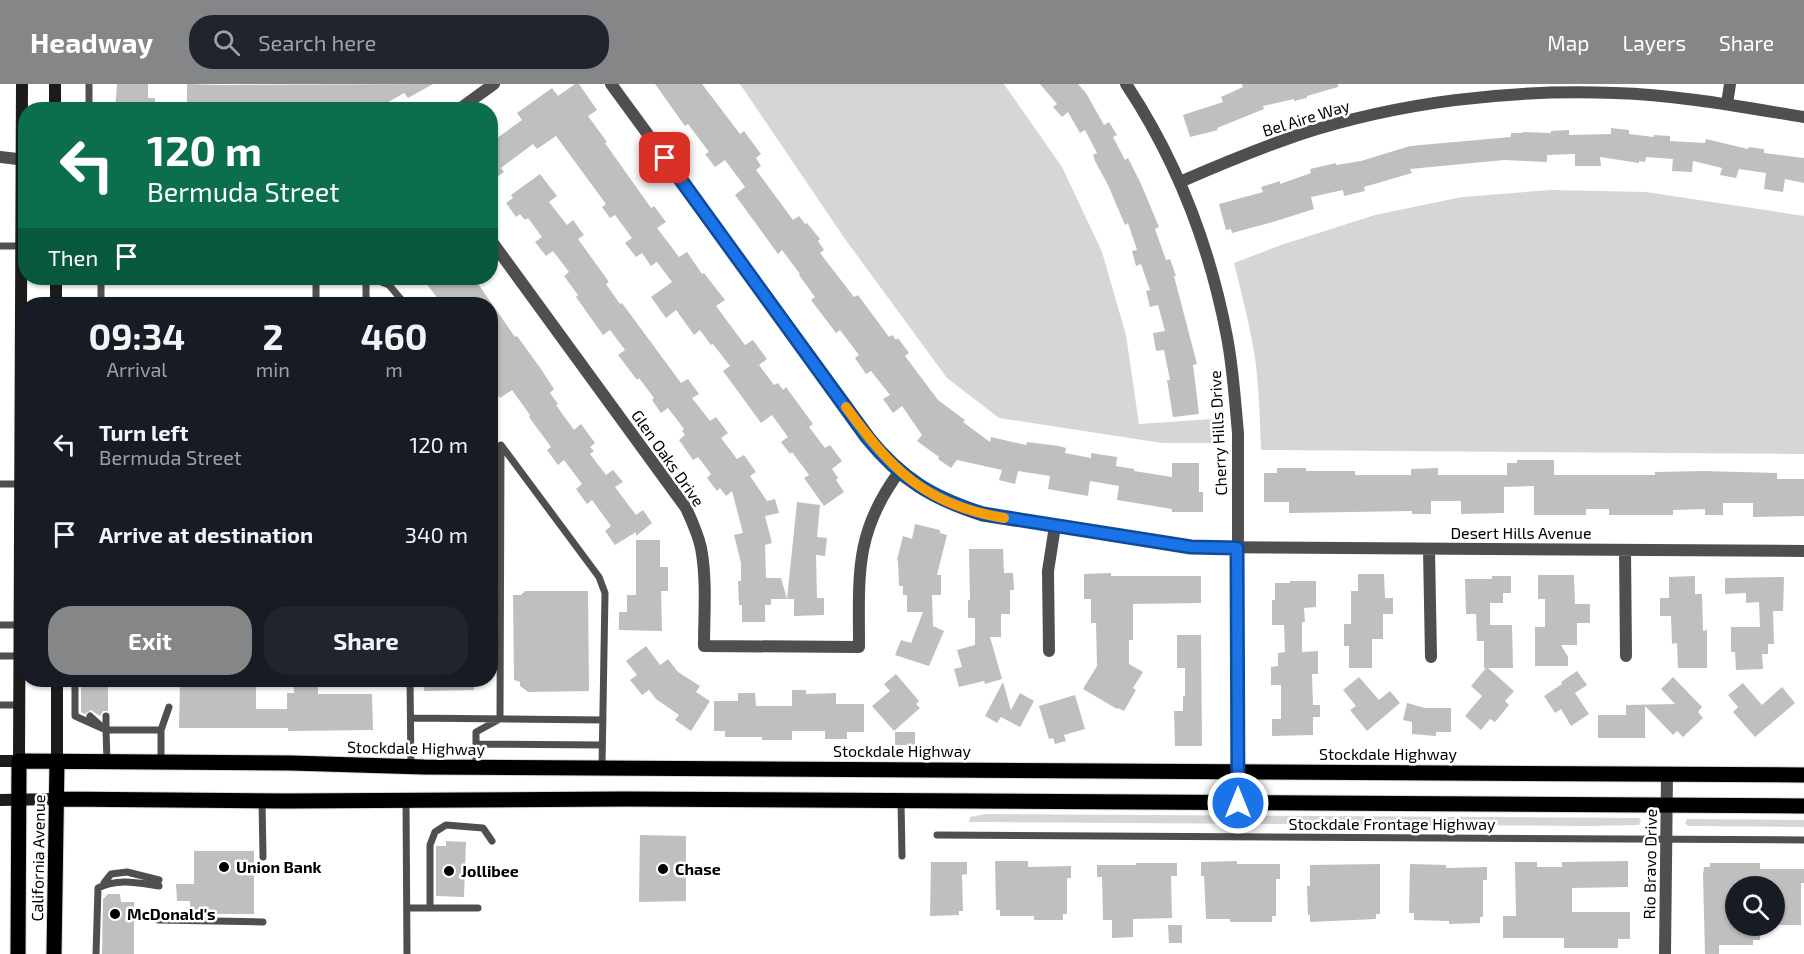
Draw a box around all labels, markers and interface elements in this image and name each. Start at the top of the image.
search box [189,15,609,69]
text: Headway [30,25,153,59]
icon: search [210,26,243,59]
text: Search here [258,29,376,55]
text: Map [1547,30,1589,55]
text: Layers [1622,30,1686,55]
text: Share [1719,30,1774,55]
street label: Bel Aire Way [1260,95,1352,140]
text: 120 m [147,124,262,174]
icon: left [48,126,126,204]
pin [639,132,690,183]
icon: arrive [648,141,681,174]
text: Bermuda Street [147,175,339,207]
icon: arrive [110,240,143,273]
text: Then [48,244,98,270]
text: 09:34 [89,314,185,357]
text: 2 [262,314,283,357]
text: 460 [361,314,427,357]
text: Arrival [106,357,167,381]
text: min [256,357,290,381]
text: m [385,357,403,381]
street label: Cherry Hills Drive [1205,370,1230,496]
street label: Glen Oaks Drive [628,406,709,510]
text: Turn left [99,419,188,445]
icon: left [48,428,81,461]
text: 120 m [409,431,468,457]
text: Bermuda Street [99,445,242,469]
icon: arrive [48,518,81,551]
text: Arrive at destination [99,521,313,547]
text: 340 m [405,521,468,547]
street label: Desert Hills Avenue [1450,523,1592,542]
button: Exit [48,606,252,675]
button: Share [264,606,468,675]
street label: Stockdale Highway [347,737,486,758]
street label: Stockdale Highway [833,741,972,760]
street label: Stockdale Highway [1319,744,1458,763]
position arrow [1206,771,1270,835]
street label: California Avenue [27,794,48,922]
street label: Rio Bravo Drive [1639,809,1660,919]
street label: Stockdale Frontage Highway [1289,814,1496,833]
place label: Union Bank [236,857,321,876]
place label: Chase [675,859,721,878]
marker: Union Bank [217,860,231,874]
place label: Jollibee [461,861,519,880]
marker: Chase [656,862,670,876]
marker: Jollibee [442,864,456,878]
map controls [1725,876,1785,936]
button: search [1725,876,1785,936]
place label: McDonald's [127,904,216,923]
marker: McDonald's [108,907,122,921]

